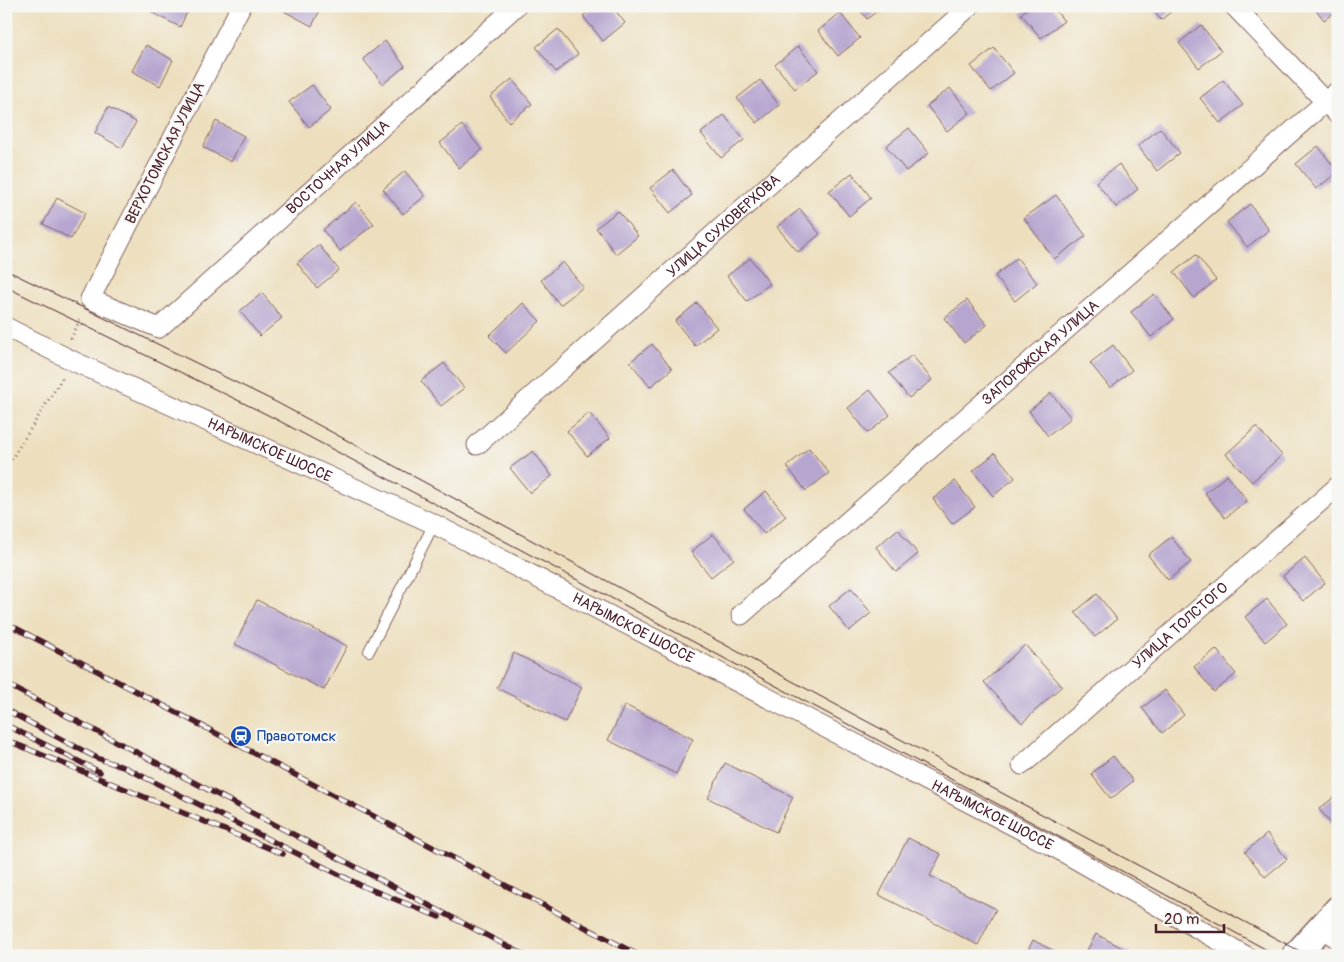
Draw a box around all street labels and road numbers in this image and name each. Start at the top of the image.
street label: ВЕРХОТОМСКАЯ УЛИЦА [121,79,209,227]
street label: ВОСТОЧНАЯ УЛИЦА [282,115,393,218]
street label: УЛИЦА СУХОВЕРХОВА [663,170,785,281]
street label: ЗАПОРОЖСКАЯ УЛИЦА [977,296,1103,409]
street label: НАРЫМСКОЕ ШОССЕ [204,413,335,486]
street label: УЛИЦА ТОЛСТОГО [1128,578,1232,673]
street label: НАРЫМСКОЕ ШОССЕ [569,588,698,668]
street label: НАРЫМСКОЕ ШОССЕ [928,775,1057,855]

